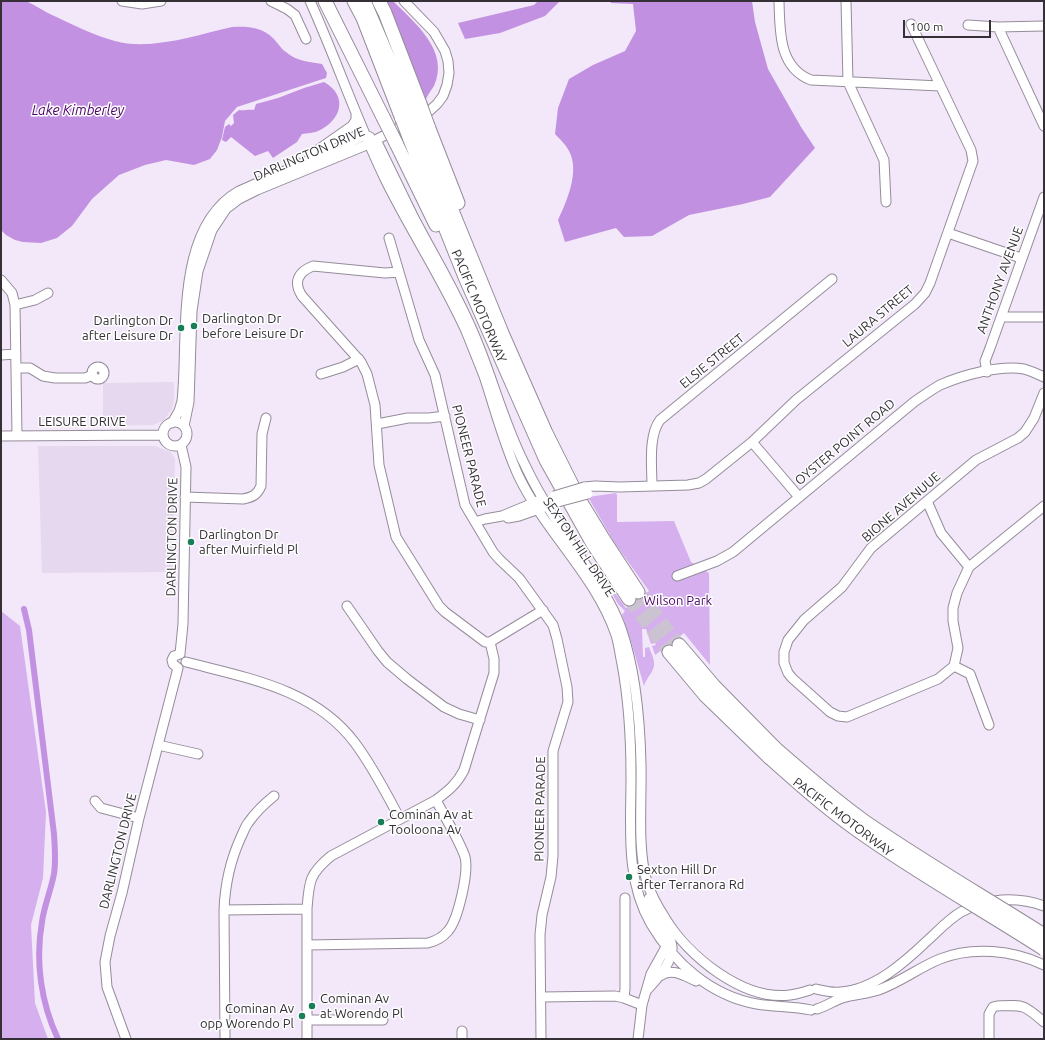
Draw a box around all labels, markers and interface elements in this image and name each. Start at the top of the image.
scale bar [905,12,993,38]
text: 100 m [910,20,943,33]
water label: Lake Kimberley [32,102,124,118]
street label: DARLINGTON DRIVE [251,124,367,184]
street label: ANTHONY AVENUE [973,224,1027,336]
street label: PACIFIC MOTORWAY [448,247,510,365]
street label: LAURA STREET [839,282,917,350]
place label: Darlington Dr before Leisure Dr [202,311,304,342]
place label: Darlington Dr after Leisure Dr [82,313,173,344]
marker: Darlington Dr before Leisure Dr [189,321,199,331]
marker: Darlington Dr after Leisure Dr [176,323,186,333]
street label: ELSIE STREET [677,330,747,392]
street label: OYSTER POINT ROAD [792,396,898,488]
street label: PIONEER PARADE [449,403,489,509]
street label: LEISURE DRIVE [38,414,126,430]
street label: BIONE AVENUUE [859,469,943,545]
street label: DARLINGTON DRIVE [163,477,181,597]
street label: SEXTON HILL DRIVE [540,494,618,600]
place label: Darlington Dr after Muirfield Pl [199,527,298,558]
marker: Darlington Dr after Muirfield Pl [186,537,196,547]
park label: Wilson Park [644,593,712,609]
street label: PIONEER PARADE [531,756,549,862]
street label: PACIFIC MOTORWAY [790,774,896,860]
street label: DARLINGTON DRIVE [96,791,140,911]
place label: Cominan Av at Tooloona Av [389,807,473,838]
marker: Cominan Av at Tooloona Av [376,817,386,827]
place label: Sexton Hill Dr after Terranora Rd [637,862,744,893]
marker: Sexton Hill Dr after Terranora Rd [624,872,634,882]
place label: Cominan Av at Worendo Pl [320,991,403,1022]
place label: Cominan Av opp Worendo Pl [200,1001,294,1032]
marker: Cominan Av at Worendo Pl [307,1001,317,1011]
marker: Cominan Av opp Worendo Pl [297,1011,307,1021]

